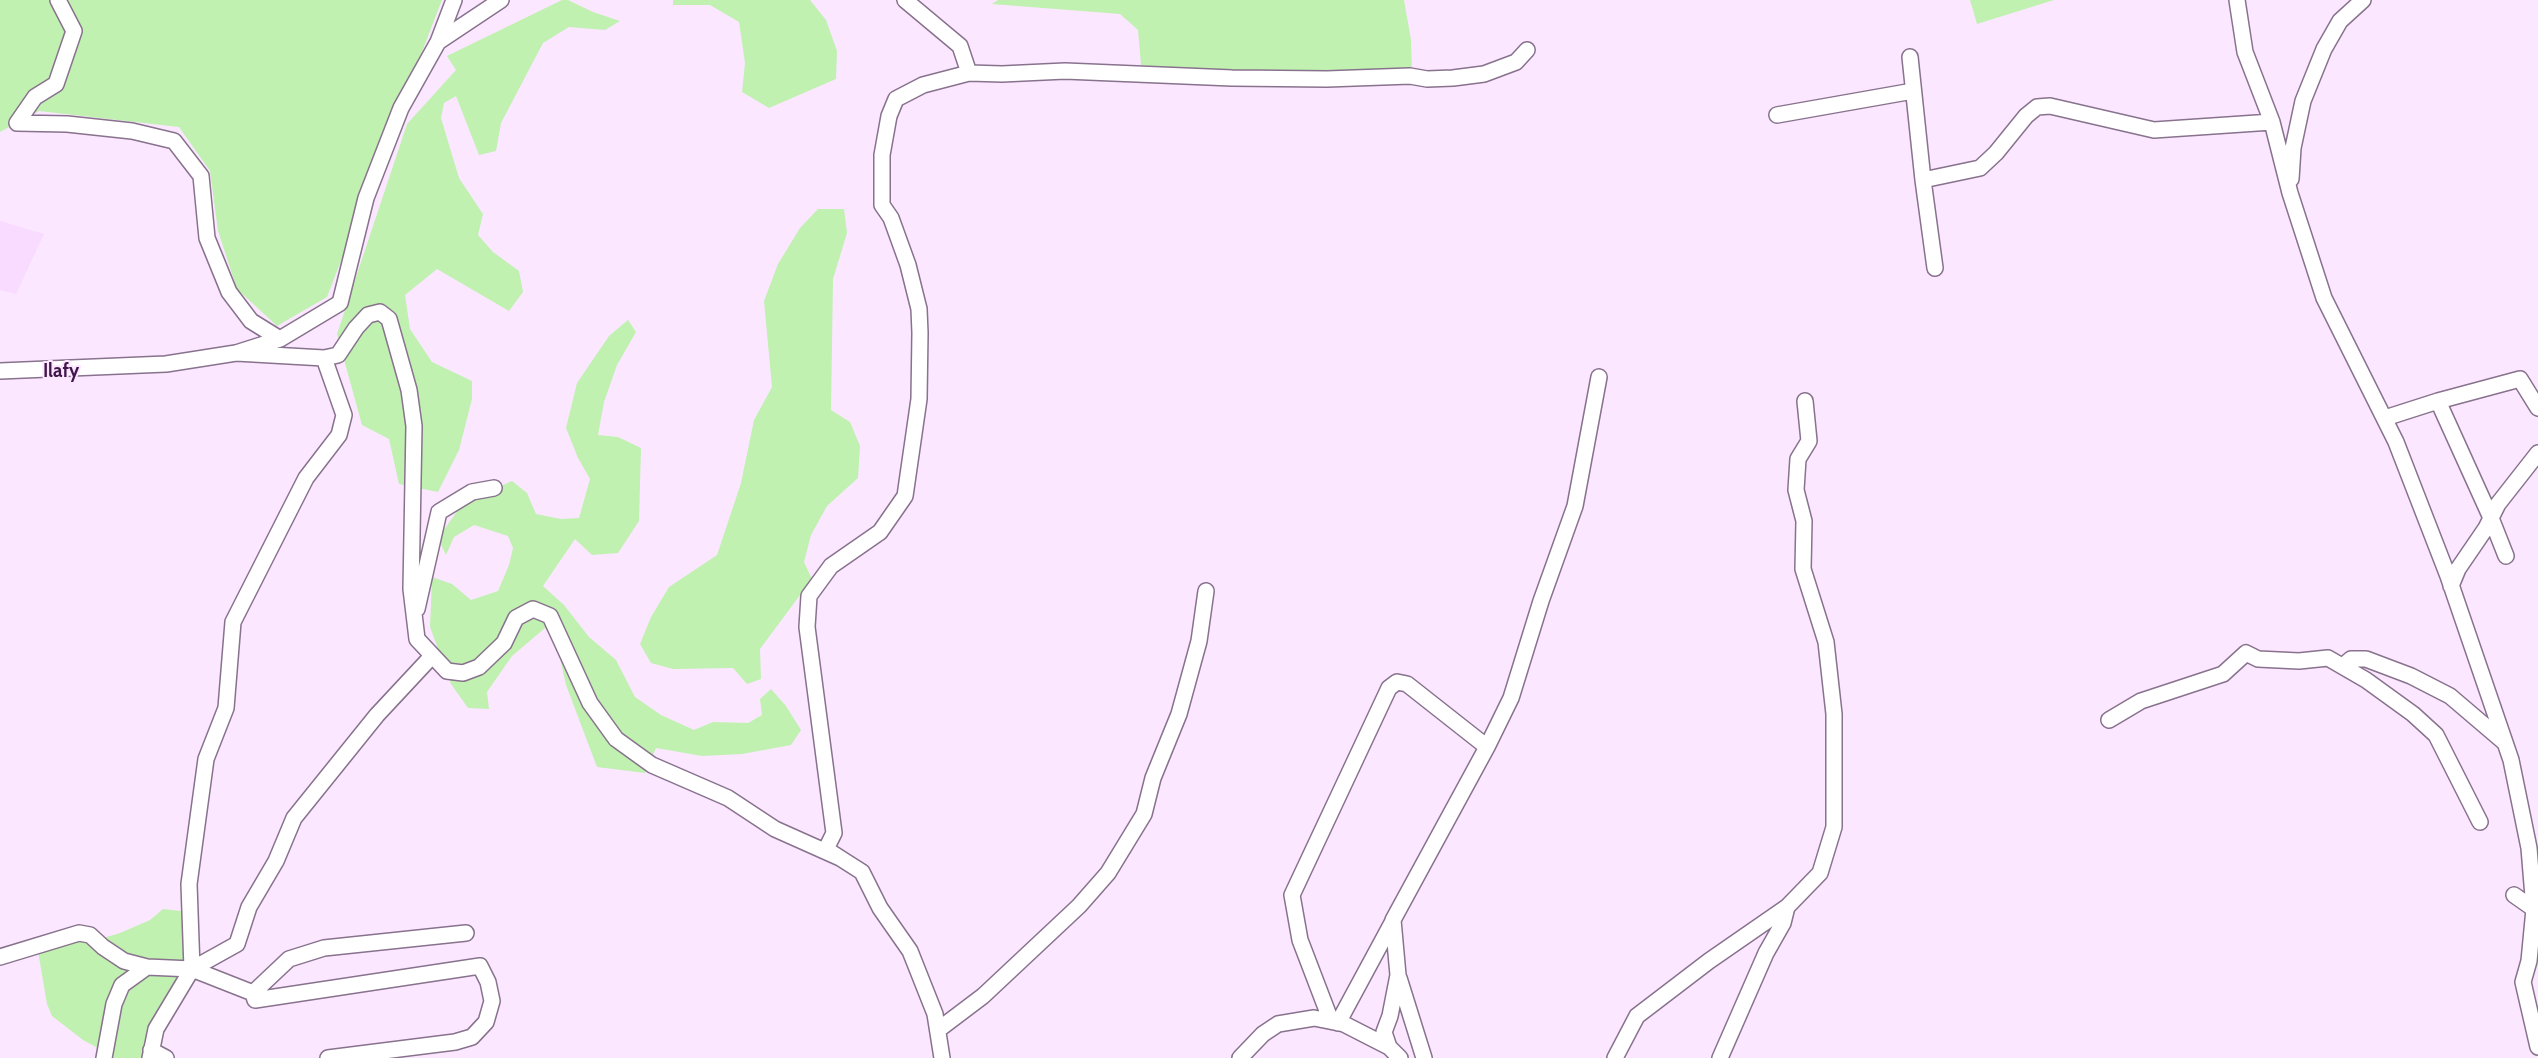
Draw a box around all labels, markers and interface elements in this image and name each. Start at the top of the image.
district label: Ilafy [43,360,79,382]

